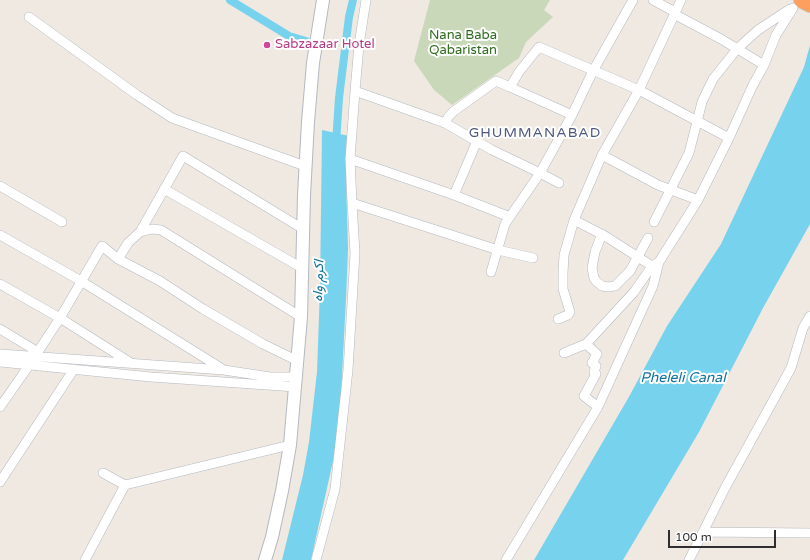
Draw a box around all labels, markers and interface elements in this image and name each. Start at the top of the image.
park label: Nana Baba Qabaristan [429,28,497,59]
place label: Sabzazaar Hotel [275,37,375,53]
marker: Sabzazaar Hotel [262,40,272,50]
district label: GHUMMANABAD [469,125,601,141]
water label: اکرم واہ [310,260,328,302]
water label: Pheleli Canal [640,370,726,386]
scale bar [670,522,778,548]
text: 100 m [675,530,712,544]

